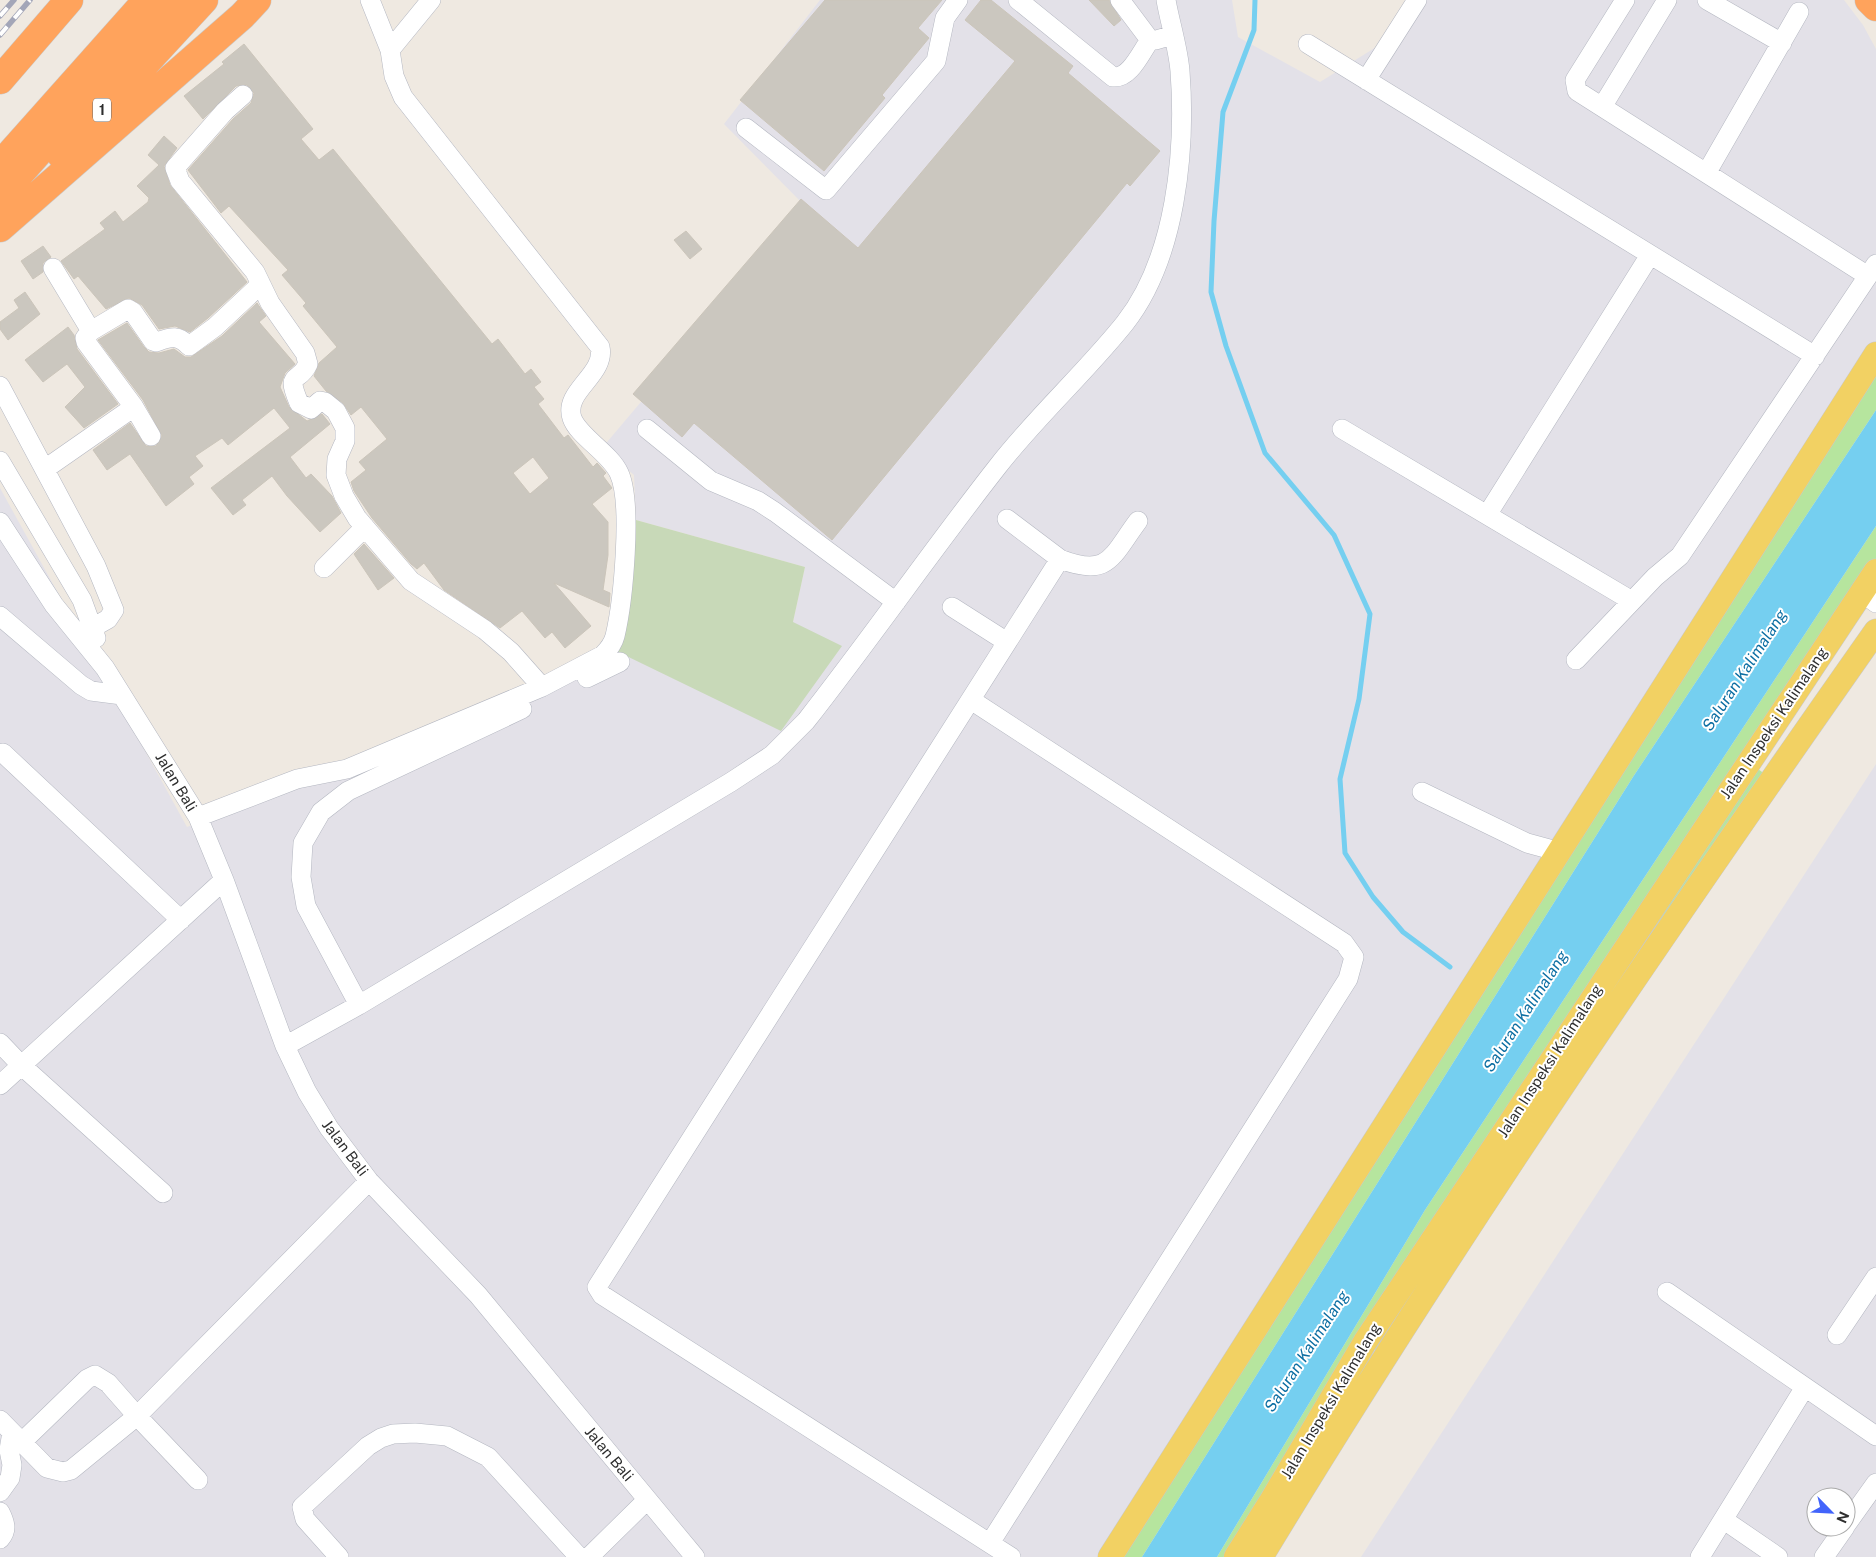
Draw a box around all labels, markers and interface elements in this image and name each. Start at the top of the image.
road number: 1 [93,98,111,122]
water label: Saluran Kalimalang [1698,606,1791,734]
street label: Jalan Inspeksi Kalimalang [1717,644,1831,802]
street label: Jalan Bali [152,749,201,814]
water label: Saluran Kalimalang [1479,947,1572,1075]
street label: Jalan Inspeksi Kalimalang [1494,981,1605,1140]
street label: Jalan Bali [319,1116,372,1179]
water label: Saluran Kalimalang [1260,1287,1353,1415]
street label: Jalan Inspeksi Kalimalang [1277,1320,1384,1482]
street label: Jalan Bali [582,1423,637,1484]
north arrow [1806,1487,1856,1537]
text: N [1833,1509,1852,1526]

